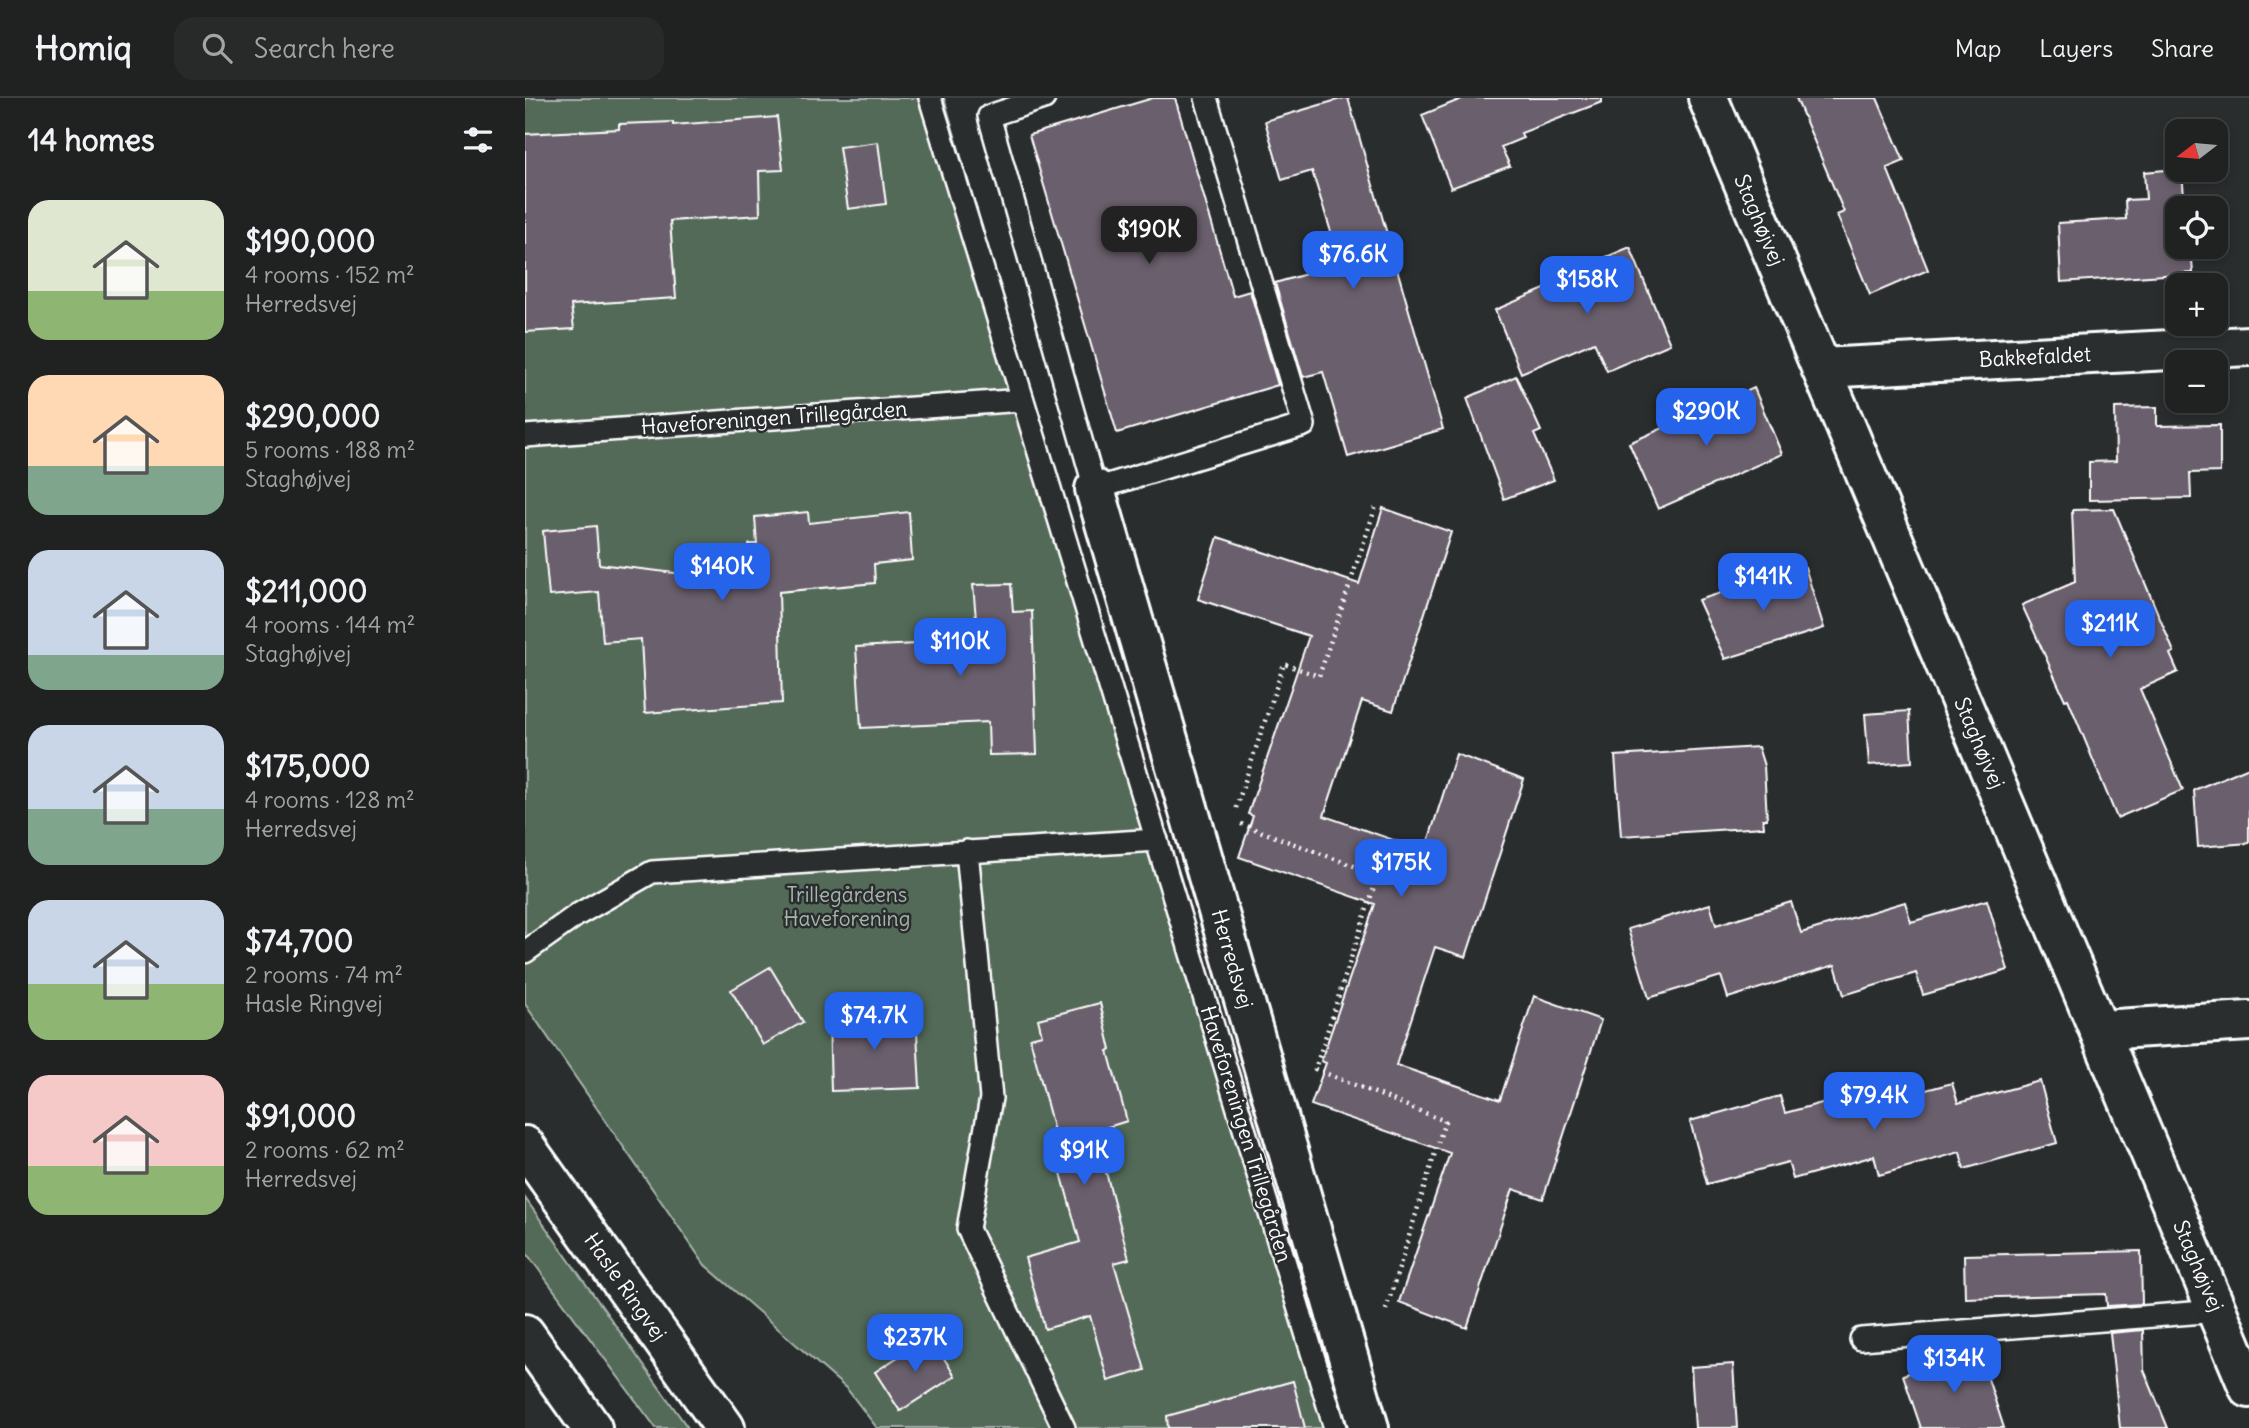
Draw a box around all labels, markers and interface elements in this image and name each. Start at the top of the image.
search box [174,17,664,80]
text: Homiq [35,27,132,69]
icon: search [198,29,236,67]
text: Search here [254,32,395,65]
text: Map [1955,33,2001,63]
text: Layers [2039,33,2113,63]
text: Share [2151,33,2214,63]
north arrow [2165,119,2228,182]
map controls [2165,119,2228,413]
text: 14 homes [28,121,155,159]
icon: filters [459,121,497,159]
street label: Staghøjvej [1728,170,1791,270]
button: locate [2165,196,2228,259]
pin: $190K [1100,206,1198,266]
text: $190K [1117,214,1181,243]
text: $190,000 [245,222,376,260]
icon: home [84,228,168,312]
pin: $76.6K [1296,232,1410,291]
text: $76.6K [1318,239,1388,268]
pin: $158K [1538,256,1636,316]
text: 4 rooms · 152 m² [245,260,415,289]
text: $158K [1556,264,1618,293]
button: + [2165,273,2228,336]
text: Herredsvej [245,289,357,318]
street label: Bakkefaldet [1978,340,2092,373]
button: − [2165,350,2228,413]
pin: $290K [1657,388,1755,448]
street label: Haveforeningen Trillegården [640,395,908,440]
text: $290K [1672,396,1740,425]
text: $290,000 [245,397,381,435]
icon: home [84,403,168,487]
text: 5 rooms · 188 m² [245,435,415,464]
text: Staghøjvej [245,464,351,493]
pin: $140K [673,544,771,603]
text: $140K [690,551,754,580]
pin: $141K [1714,554,1812,613]
text: $141K [1734,561,1792,590]
text: $211,000 [245,572,367,610]
icon: home [84,578,168,662]
pin: $211K [2061,601,2159,660]
text: $211K [2081,608,2139,637]
text: 4 rooms · 144 m² [245,610,415,639]
pin: $110K [911,618,1009,678]
text: $110K [930,626,990,655]
text: Staghøjvej [245,639,351,668]
street label: Staghøjvej [1948,693,2011,793]
text: $175,000 [245,747,371,785]
icon: home [84,753,168,837]
text: 4 rooms · 128 m² [245,785,415,814]
text: Herredsvej [245,814,357,843]
pin: $175K [1352,840,1450,899]
text: $175K [1371,847,1431,876]
park label: Trillegårdens Haveforening [784,881,911,932]
street label: Herredsvej [1205,906,1260,1012]
text: $74,700 [245,922,353,960]
icon: home [84,928,168,1012]
text: 2 rooms · 74 m² [245,960,403,989]
text: Hasle Ringvej [245,989,383,1018]
pin: $74.7K [817,992,931,1052]
text: $74.7K [840,1000,908,1029]
street label: Haveforeningen Trillegården [1195,1002,1298,1265]
pin: $79.4K [1817,1072,1931,1132]
text: $79.4K [1840,1080,1908,1109]
text: $91,000 [245,1097,356,1135]
icon: home [84,1103,168,1187]
pin: $91K [1043,1128,1125,1187]
text: 2 rooms · 62 m² [245,1135,405,1164]
text: $91K [1059,1135,1109,1164]
text: Herredsvej [245,1164,357,1193]
street label: Staghøjvej [2167,1216,2230,1316]
street label: Hasle Ringvej [578,1227,673,1346]
pin: $237K [866,1314,964,1374]
text: $237K [883,1322,947,1351]
pin: $134K [1905,1336,2003,1395]
text: $134K [1923,1343,1985,1372]

